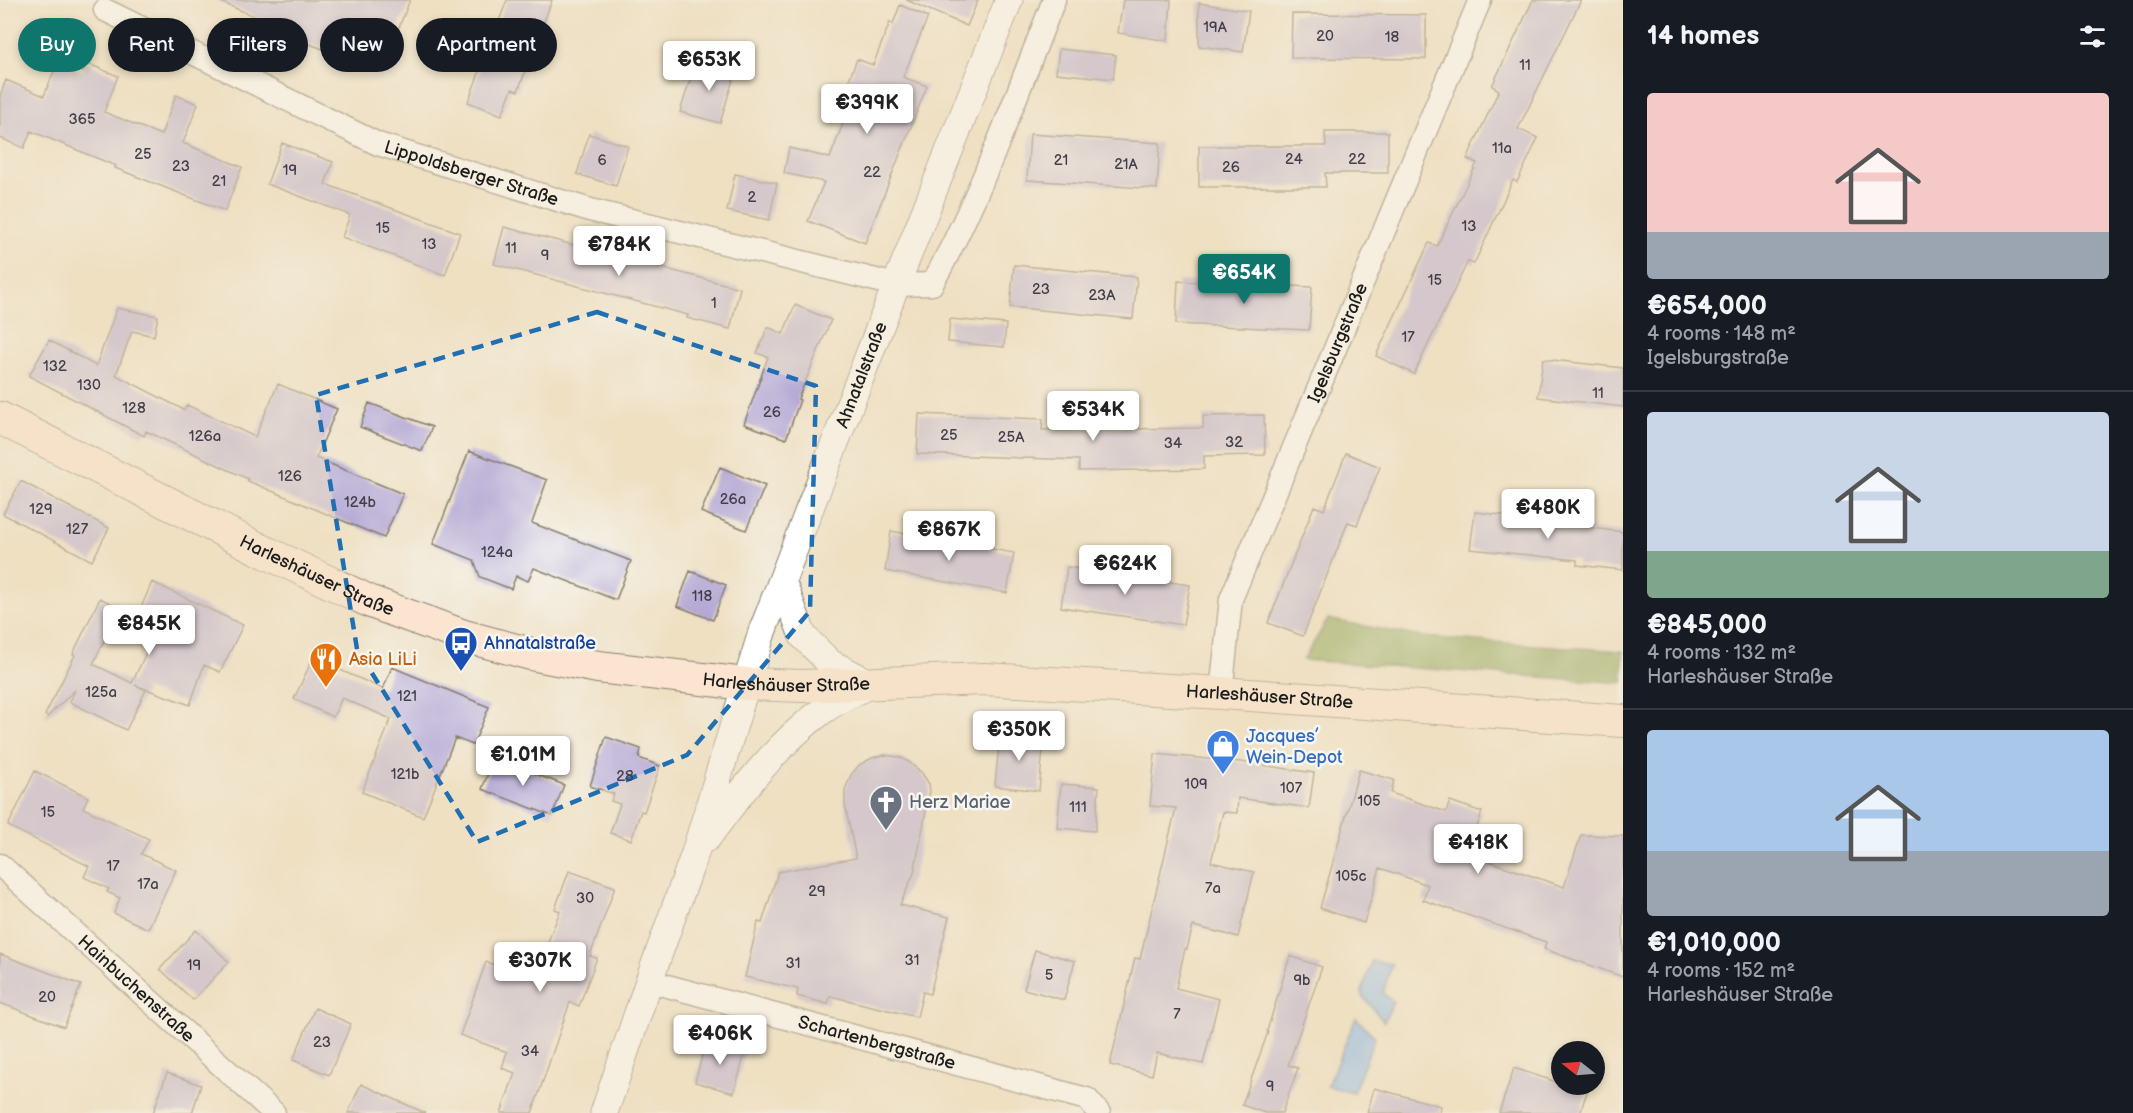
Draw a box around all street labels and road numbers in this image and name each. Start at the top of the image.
street label: Lippoldsberger Straße [382,136,562,210]
street label: Igelsburgstraße [1303,279,1372,406]
street label: Ahnatalstraße [831,319,891,431]
street label: Harleshäuser Straße [236,531,397,620]
street label: Harleshäuser Straße [701,669,871,697]
street label: Harleshäuser Straße [1185,680,1354,713]
street label: Hainbuchenstraße [74,930,199,1047]
street label: Schartenbergstraße [796,1011,958,1074]

